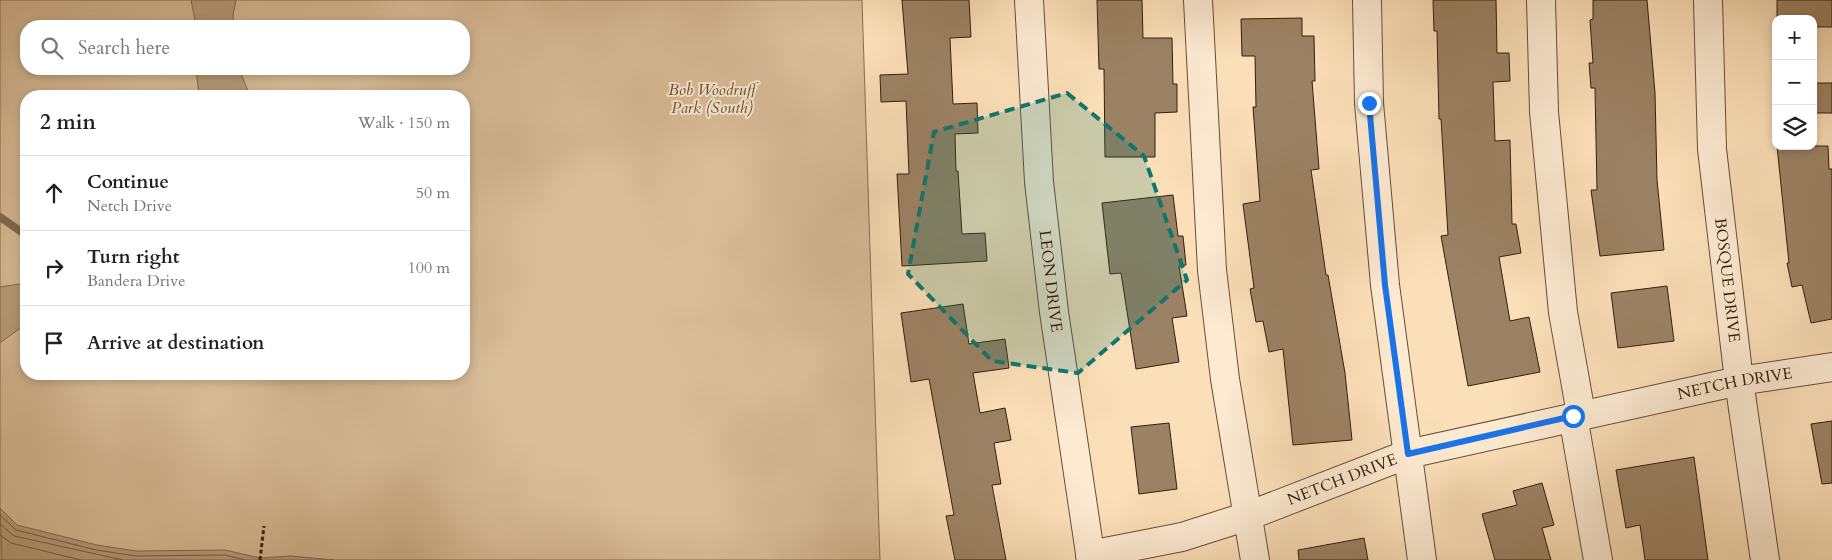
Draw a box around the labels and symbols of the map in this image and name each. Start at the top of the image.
park label: Bob Woodruff Park (South) [668,79,759,119]
route end [1358,92,1381,115]
street label: BOSQUE DRIVE [1709,217,1745,344]
street label: LEON DRIVE [1034,229,1068,334]
street label: NETCH DRIVE [1675,362,1794,405]
route start [1562,405,1585,428]
street label: NETCH DRIVE [1284,448,1401,511]

